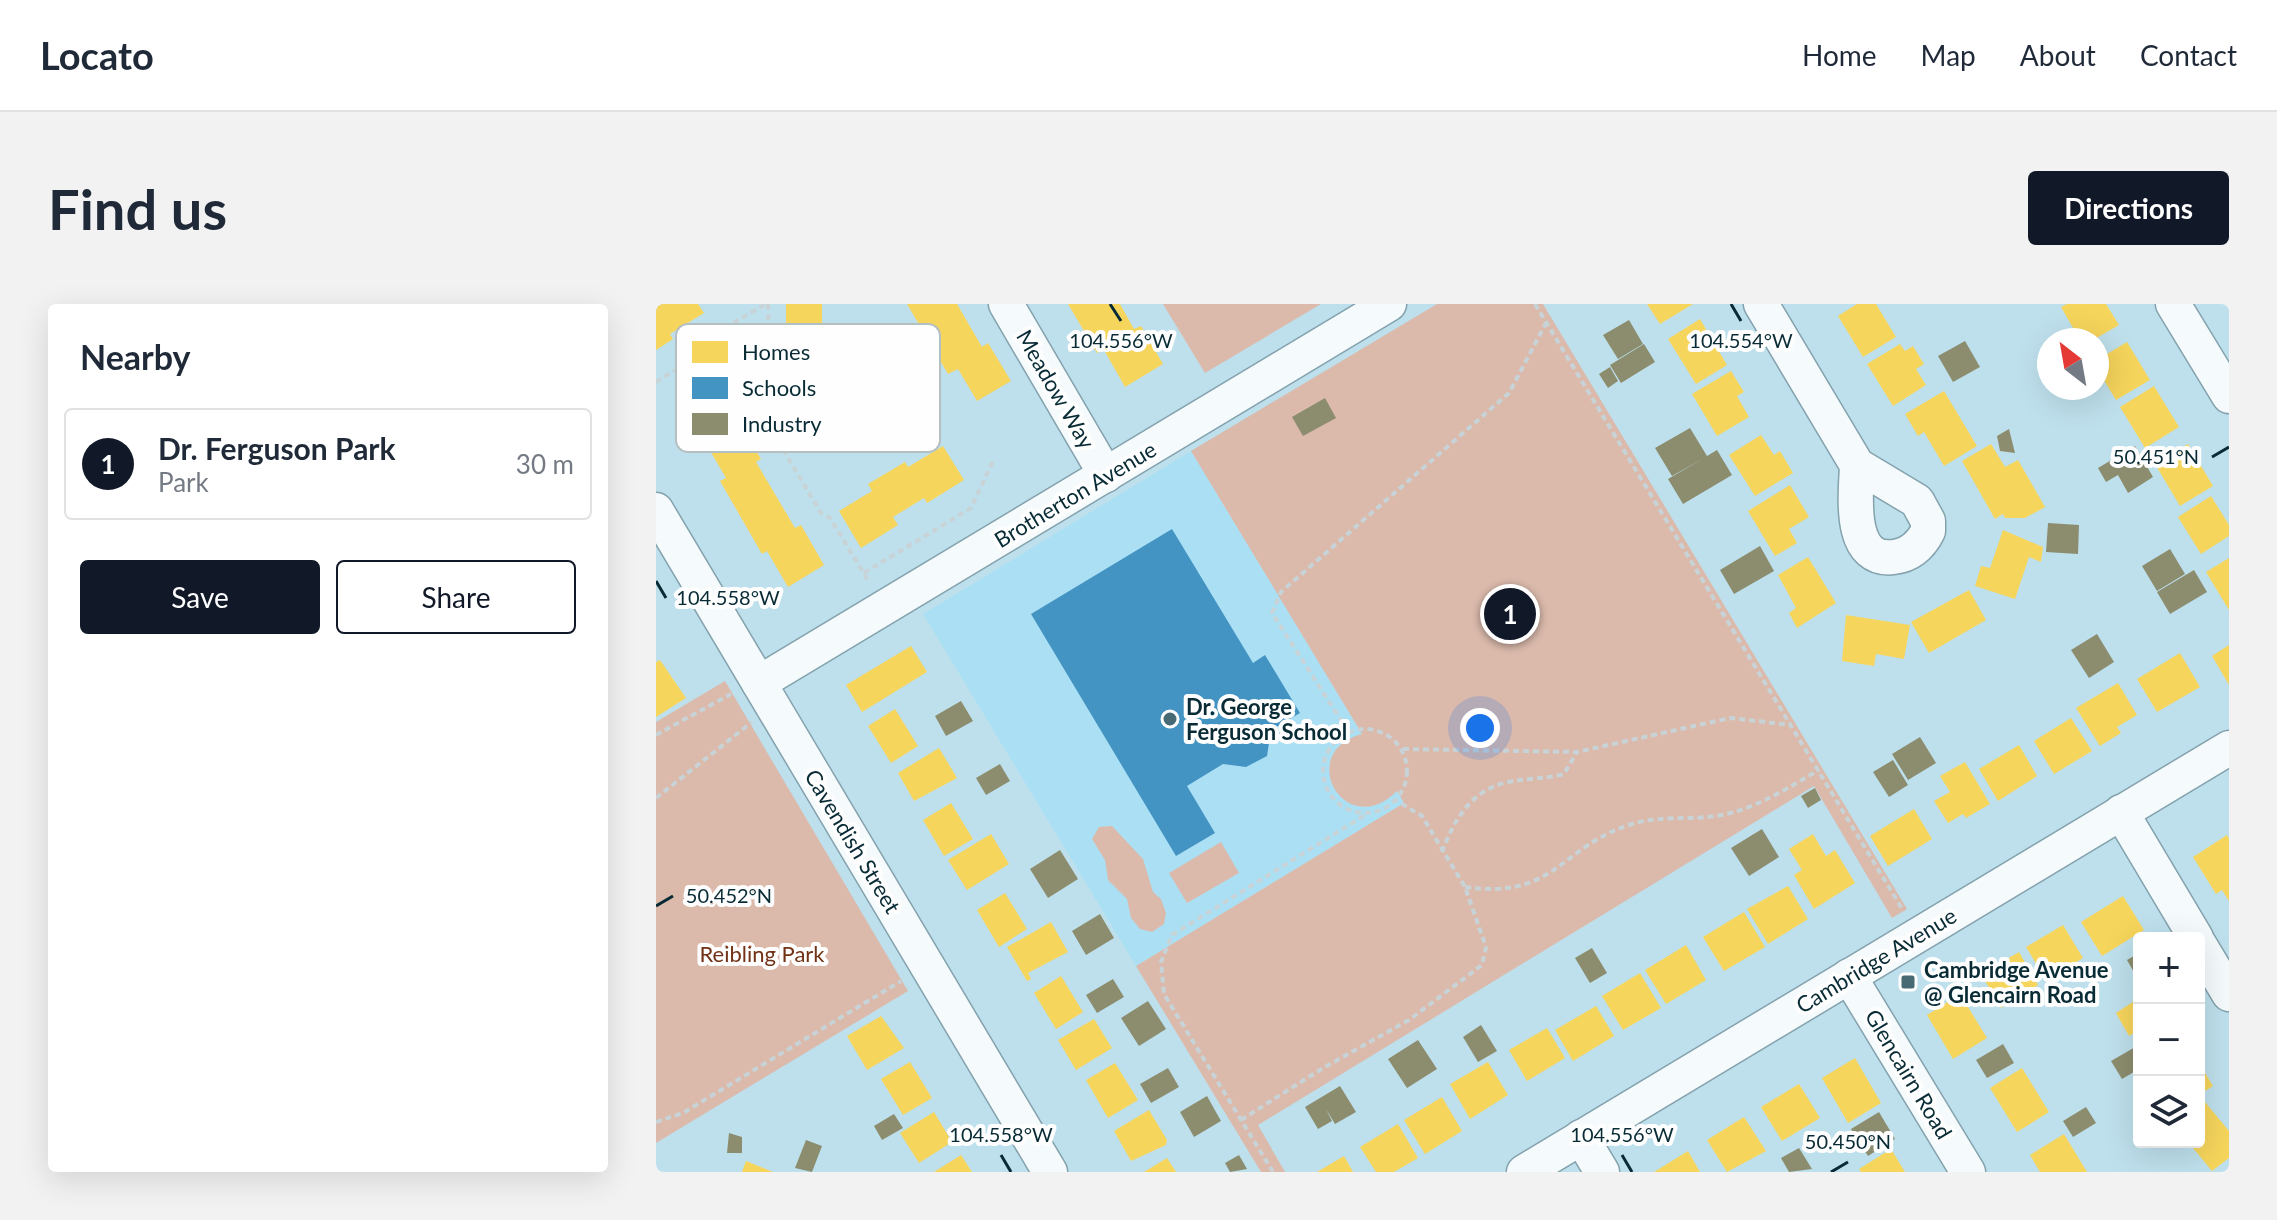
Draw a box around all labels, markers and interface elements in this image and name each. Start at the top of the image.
text: Locato [40,32,154,78]
text: Home [1802,38,1877,72]
text: Map [1921,38,1976,72]
text: About [2020,38,2096,72]
text: Contact [2140,38,2237,72]
button: Directions [2028,171,2229,245]
text: Find us [48,175,227,242]
legend [676,324,940,452]
street label: Meadow Way [1011,325,1101,454]
text: 104.556°W [1069,328,1173,352]
text: 104.554°W [1689,328,1793,352]
north arrow [2037,328,2109,400]
text: Nearby [80,336,191,377]
text: Homes [742,338,810,365]
text: Schools [742,374,816,401]
text: Industry [742,410,822,437]
text: Dr. Ferguson Park [158,430,396,466]
street label: Brotherton Avenue [989,435,1161,553]
text: 50.451°N [2113,444,2199,468]
text: 1 [100,448,116,480]
text: 30 m [516,448,574,480]
text: Park [158,466,209,498]
button: Save [80,560,320,634]
button: Share [336,560,576,634]
pin: 1 [1484,584,1536,644]
text: 104.558°W [676,585,780,609]
place label: Dr. George Ferguson School [1186,693,1347,745]
your location [1460,708,1500,748]
marker: Dr. George Ferguson School [1161,710,1179,728]
street label: Cavendish Street [799,764,907,918]
text: 50.452°N [686,883,772,907]
street label: Cambridge Avenue [1791,901,1961,1019]
map controls [2133,932,2205,1148]
button: + [2133,932,2205,1004]
park label: Reibling Park [699,940,825,967]
place label: Cambridge Avenue @ Glencairn Road [1924,956,2109,1008]
marker: Cambridge Avenue @ Glencairn Road [1899,973,1917,991]
street label: Glencairn Road [1860,1004,1958,1144]
button: − [2133,1004,2205,1076]
button: layers [2133,1076,2205,1148]
text: 104.558°W [949,1122,1053,1146]
text: 104.556°W [1570,1122,1674,1146]
text: 50.450°N [1805,1129,1891,1153]

